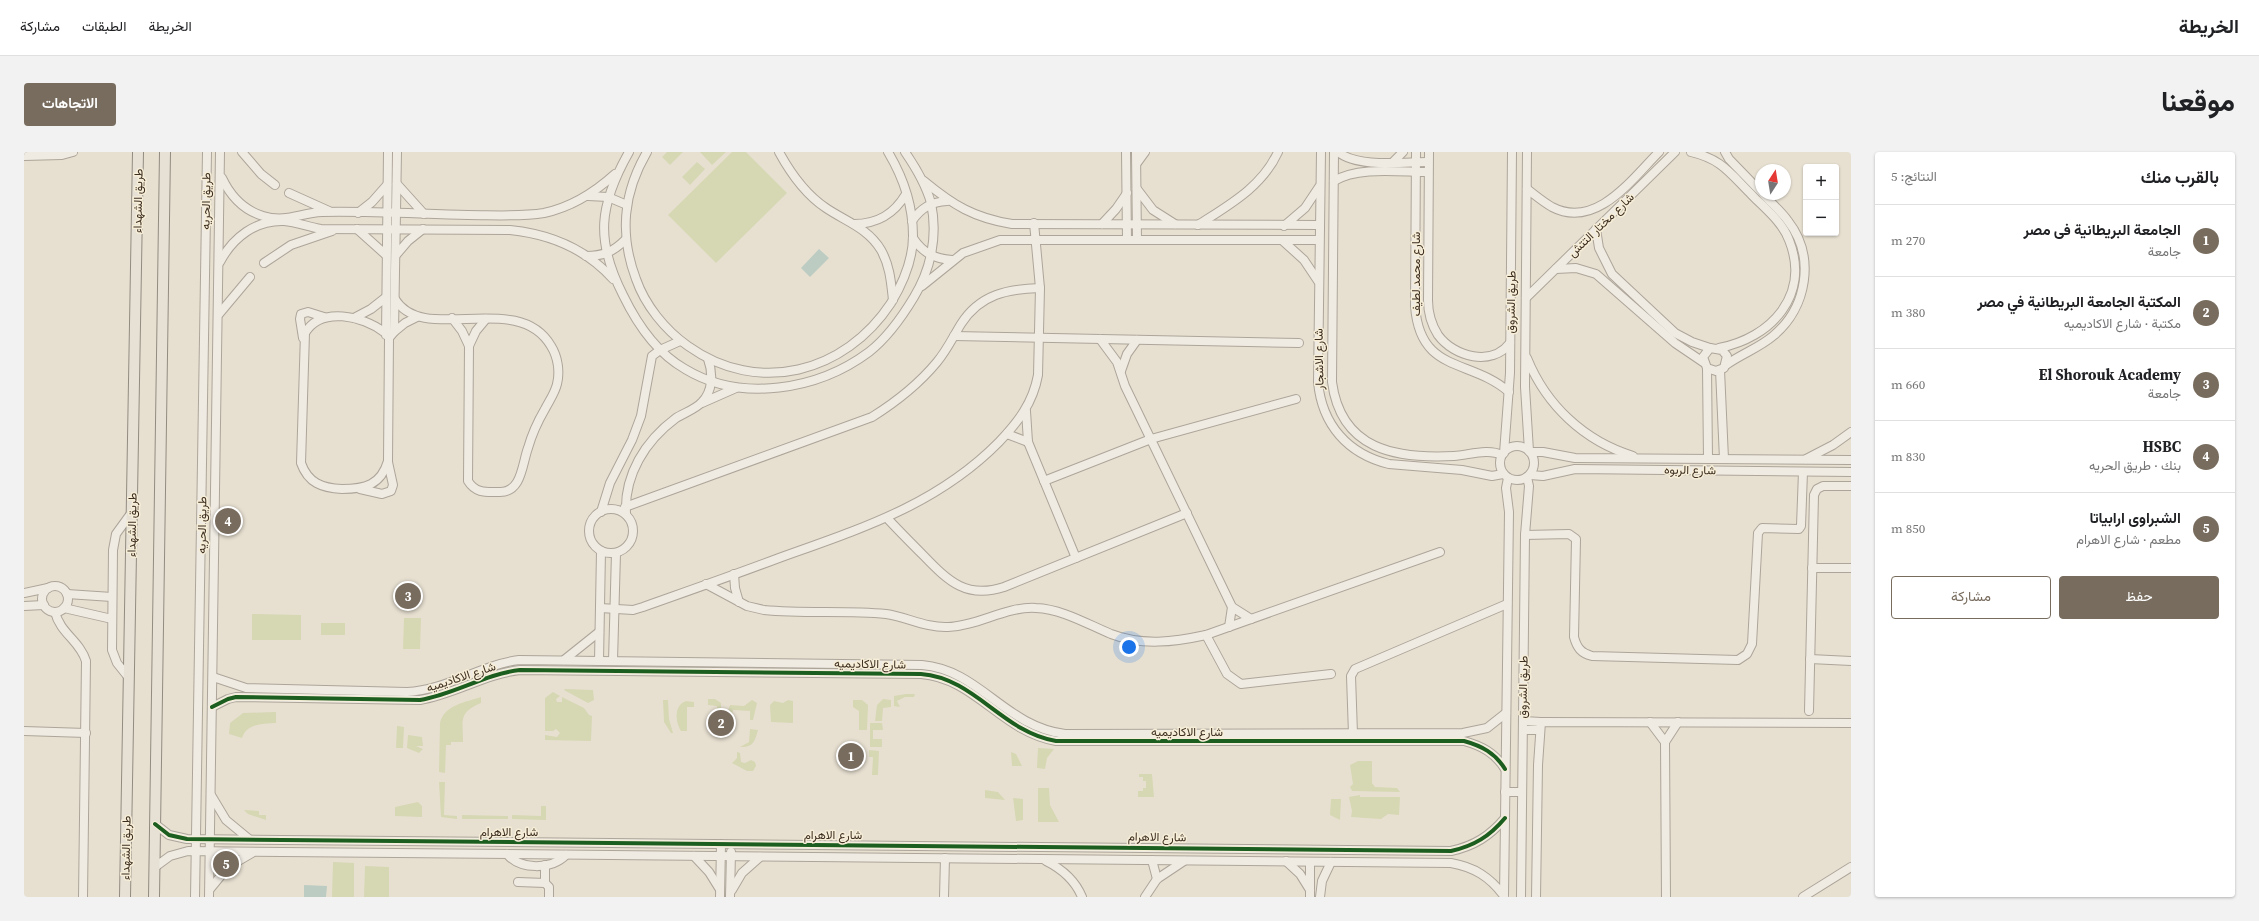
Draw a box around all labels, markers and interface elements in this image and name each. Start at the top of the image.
text: الخريطة [2179,13,2239,39]
text: مشاركة [20,16,60,36]
text: الطبقات [82,16,126,36]
text: الخريطة [148,16,192,36]
text: موقعنا [2161,82,2235,120]
button: الاتجاهات [24,83,116,126]
north arrow [1755,164,1791,200]
map controls [1803,164,1839,236]
button: + [1803,164,1839,200]
text: بالقرب منك [2141,165,2219,189]
street label: طريق الشهداء [129,168,147,233]
text: النتائج: 5 [1891,168,1937,185]
street label: طريق الحريه [198,172,215,230]
street label: شارع مختار التتش [1564,189,1638,261]
button: − [1803,200,1839,236]
text: الجامعة البريطانية فى مصر [2024,219,2181,240]
street label: شارع محمد لطيف [1408,232,1425,316]
text: 270 m [1891,232,1925,249]
text: 1 [2202,232,2210,249]
text: جامعة [2148,243,2181,260]
street label: طريق الشروق [1502,270,1520,333]
text: المكتبة الجامعة البريطانية في مصر [1977,291,2181,312]
text: 380 m [1891,304,1925,321]
text: 2 [2202,304,2210,321]
text: مكتبة · شارع الاكاديميه [2064,315,2181,332]
street label: شارع الاشجار [1310,328,1329,391]
text: El Shorouk Academy [2039,364,2181,385]
text: 660 m [1891,376,1925,393]
text: 3 [2202,376,2210,393]
text: جامعة [2148,385,2181,402]
text: HSBC [2142,436,2181,457]
text: 830 m [1891,448,1925,465]
text: 4 [2202,448,2210,465]
text: بنك · طريق الحريه [2089,457,2181,474]
street label: شارع الربوه [1664,462,1716,479]
street label: طريق الشهداء [123,492,141,557]
street label: طريق الحريه [194,496,211,554]
pin: 4 [215,506,241,536]
text: الشبراوى ارابياتا [2089,507,2181,528]
text: 850 m [1891,520,1925,537]
text: 5 [2202,520,2210,537]
text: مطعم · شارع الاهرام [2076,531,2181,548]
button: مشاركة [1891,576,2051,619]
button: حفظ [2059,576,2219,619]
pin: 3 [395,581,421,611]
your location [1119,637,1139,657]
street label: شارع الاكاديميه [834,655,906,674]
street label: طريق الشروق [1514,655,1532,718]
street label: شارع الاكاديميه [424,658,498,697]
pin: 2 [708,708,734,738]
street label: شارع الاكاديميه [1151,724,1223,741]
pin: 1 [838,741,864,771]
street label: طريق الشهداء [117,815,135,880]
street label: شارع الاهرام [480,824,538,841]
street label: شارع الاهرام [804,827,862,844]
street label: شارع الاهرام [1128,828,1186,847]
pin: 5 [213,849,239,879]

